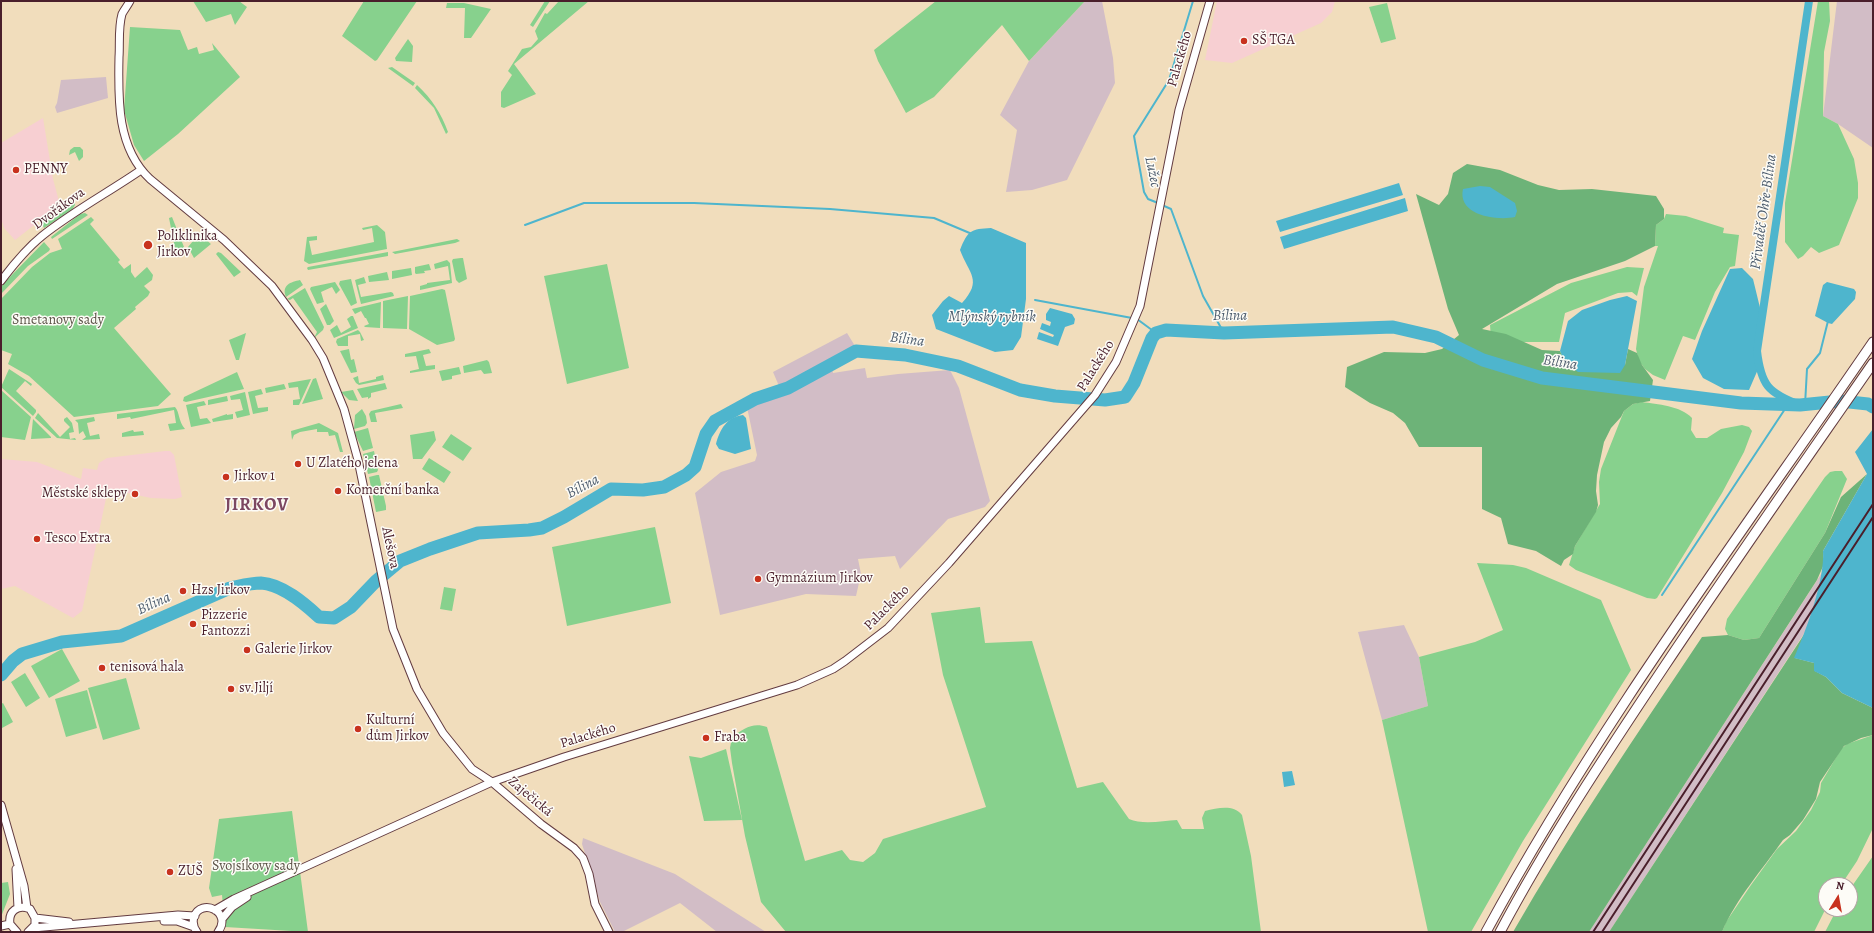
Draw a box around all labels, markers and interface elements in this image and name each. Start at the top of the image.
street label: Palackého [1164,29,1196,89]
place label: SŠ TGA [1252,33,1295,49]
marker: SŠ TGA [1239,36,1249,46]
water label: Přivaděč Ohře-Bílina [1747,153,1781,271]
water label: Lužec [1140,155,1164,189]
place label: PENNY [24,162,68,178]
marker: PENNY [11,165,21,175]
street label: Dvořákova [30,184,88,234]
place label: Poliklinika Jirkov [157,229,218,262]
marker: Poliklinika Jirkov [142,239,154,251]
water label: Bílina [1213,307,1247,325]
water label: Mlýnský rybník [948,308,1036,326]
park label: Smetanovy sady [12,313,104,329]
water label: Bílina [889,329,925,351]
street label: Palackého [1074,337,1118,395]
water label: Bílina [1542,351,1578,375]
place label: U Zlatého jelena [306,456,398,472]
marker: U Zlatého jelena [293,459,303,469]
place label: Jirkov 1 [234,469,275,485]
water label: Bílina [564,471,602,503]
marker: Jirkov 1 [221,472,231,482]
place label: Komerční banka [346,483,439,499]
place label: Městské sklepy [42,486,127,502]
marker: Komerční banka [333,486,343,496]
marker: Městské sklepy [130,489,140,499]
district label: JIRKOV [225,495,289,517]
street label: Alešova [377,525,403,571]
place label: Tesco Extra [45,531,110,547]
marker: Tesco Extra [32,534,42,544]
place label: Gymnázium Jirkov [766,571,873,587]
marker: Gymnázium Jirkov [753,574,763,584]
street label: Palackého [861,582,913,634]
place label: Hzs Jirkov [191,583,250,599]
marker: Hzs Jirkov [178,586,188,596]
water label: Bílina [135,589,173,619]
place label: Pizzerie Fantozzi [201,608,250,640]
marker: Pizzerie Fantozzi [188,619,198,629]
place label: Galerie Jirkov [255,642,332,658]
marker: Galerie Jirkov [242,645,252,655]
place label: tenisová hala [110,660,184,676]
marker: tenisová hala [97,663,107,673]
place label: sv.Jiljí [239,681,273,697]
marker: sv.Jiljí [226,684,236,694]
place label: Kulturní dům Jirkov [366,713,429,746]
street label: Palackého [558,720,618,752]
marker: Kulturní dům Jirkov [353,724,363,734]
place label: Fraba [714,730,746,746]
marker: Fraba [701,733,711,743]
street label: Zaječická [504,773,556,821]
park label: Svojsíkovy sady [212,859,300,875]
place label: ZUŠ [178,864,203,880]
marker: ZUŠ [165,867,175,877]
north arrow [1818,877,1858,917]
text: N [1835,878,1846,894]

